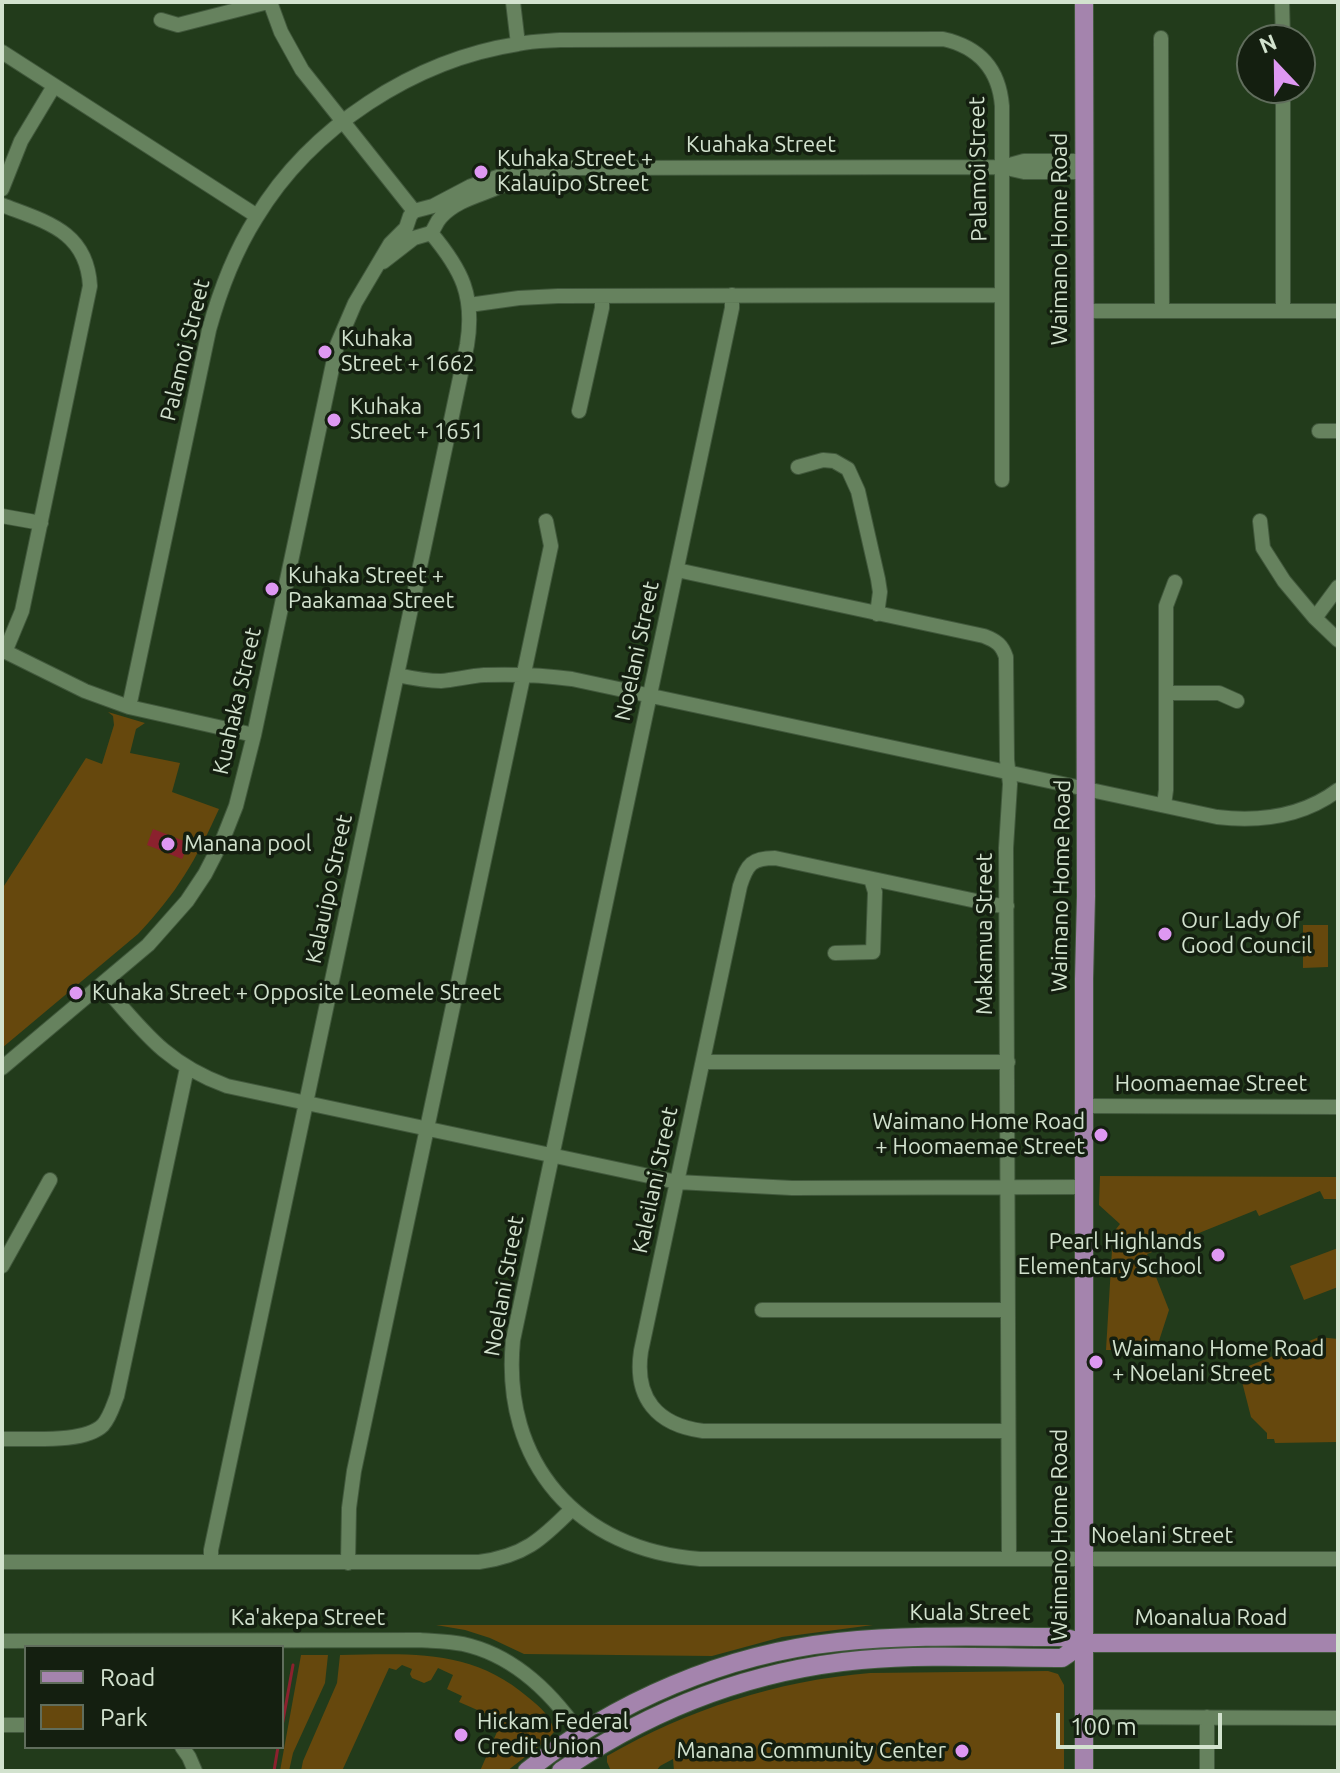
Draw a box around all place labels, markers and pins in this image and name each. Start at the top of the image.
place label: Kuhaka Street + Kalauipo Street [497,146,653,198]
marker: Kuhaka Street + Kalauipo Street [472,163,490,181]
place label: Kuhaka Street + 1662 [341,326,475,378]
marker: Kuhaka Street + 1662 [316,343,334,361]
place label: Kuhaka Street + 1651 [350,394,484,446]
marker: Kuhaka Street + 1651 [325,411,343,429]
place label: Kuhaka Street + Paakamaa Street [288,563,454,614]
marker: Kuhaka Street + Paakamaa Street [263,580,281,598]
place label: Manana pool [184,831,312,857]
marker: Manana pool [159,835,177,853]
place label: Our Lady Of Good Council [1181,908,1312,960]
marker: Our Lady Of Good Council [1156,925,1174,943]
place label: Kuhaka Street + Opposite Leomele Street [92,980,501,1006]
marker: Kuhaka Street + Opposite Leomele Street [67,984,85,1002]
place label: Waimano Home Road + Hoomaemae Street [873,1109,1085,1160]
marker: Waimano Home Road + Hoomaemae Street [1092,1126,1110,1144]
place label: Pearl Highlands Elementary School [1018,1229,1202,1280]
marker: Pearl Highlands Elementary School [1209,1246,1227,1264]
place label: Waimano Home Road + Noelani Street [1112,1336,1324,1388]
marker: Waimano Home Road + Noelani Street [1087,1353,1105,1371]
place label: Hickam Federal Credit Union [477,1709,628,1760]
marker: Hickam Federal Credit Union [452,1726,470,1744]
place label: Manana Community Center [676,1738,946,1764]
marker: Manana Community Center [953,1742,971,1760]

